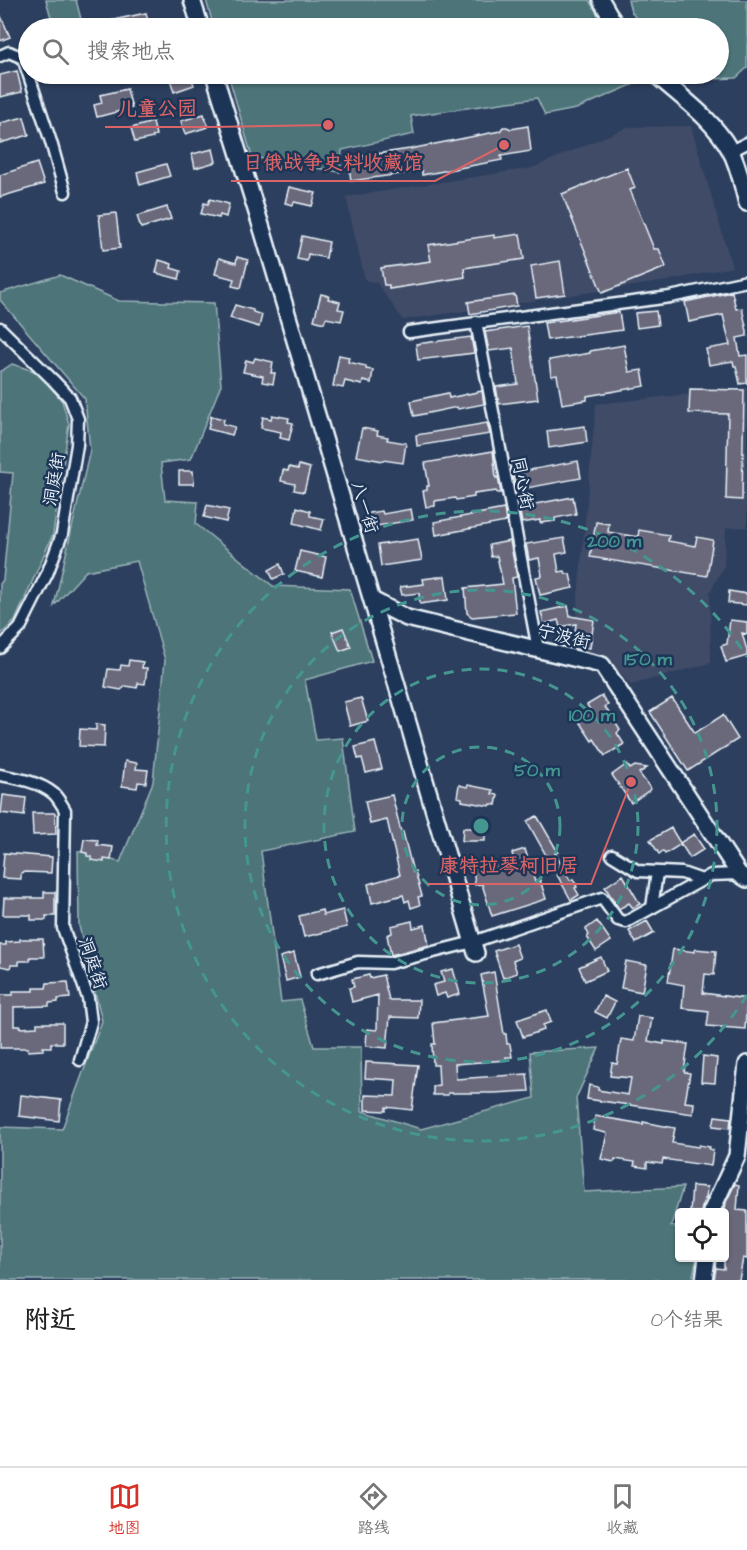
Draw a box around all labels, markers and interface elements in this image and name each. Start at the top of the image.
search box [18,18,729,84]
icon: search [39,35,72,68]
text: 搜索地点 [87,36,175,67]
callout: 儿童公园 [105,89,209,127]
text: 儿童公园 [117,95,197,123]
callout: 日俄战争史料收藏馆 [231,143,435,181]
text: 日俄战争史料收藏馆 [243,149,423,177]
street label: 洞庭街 [37,450,71,508]
street label: 同心街 [505,454,540,512]
street label: 八一街 [345,478,384,537]
text: 200 m [586,529,642,554]
street label: 宁波街 [535,618,593,655]
text: 150 m [624,647,673,672]
text: 100 m [569,703,616,728]
text: 50 m [514,758,561,783]
centre of rings [471,816,491,836]
callout: 康特拉琴柯旧居 [427,846,591,884]
text: 康特拉琴柯旧居 [439,852,579,880]
street label: 洞庭街 [72,934,113,993]
map controls [675,1208,729,1262]
button: locate [675,1208,729,1262]
text: 附近 [24,1302,76,1338]
text: 0个结果 [650,1306,723,1334]
tab: 地图 [108,1480,141,1539]
tab: 路线 [357,1480,390,1539]
tab: 收藏 [606,1480,639,1539]

